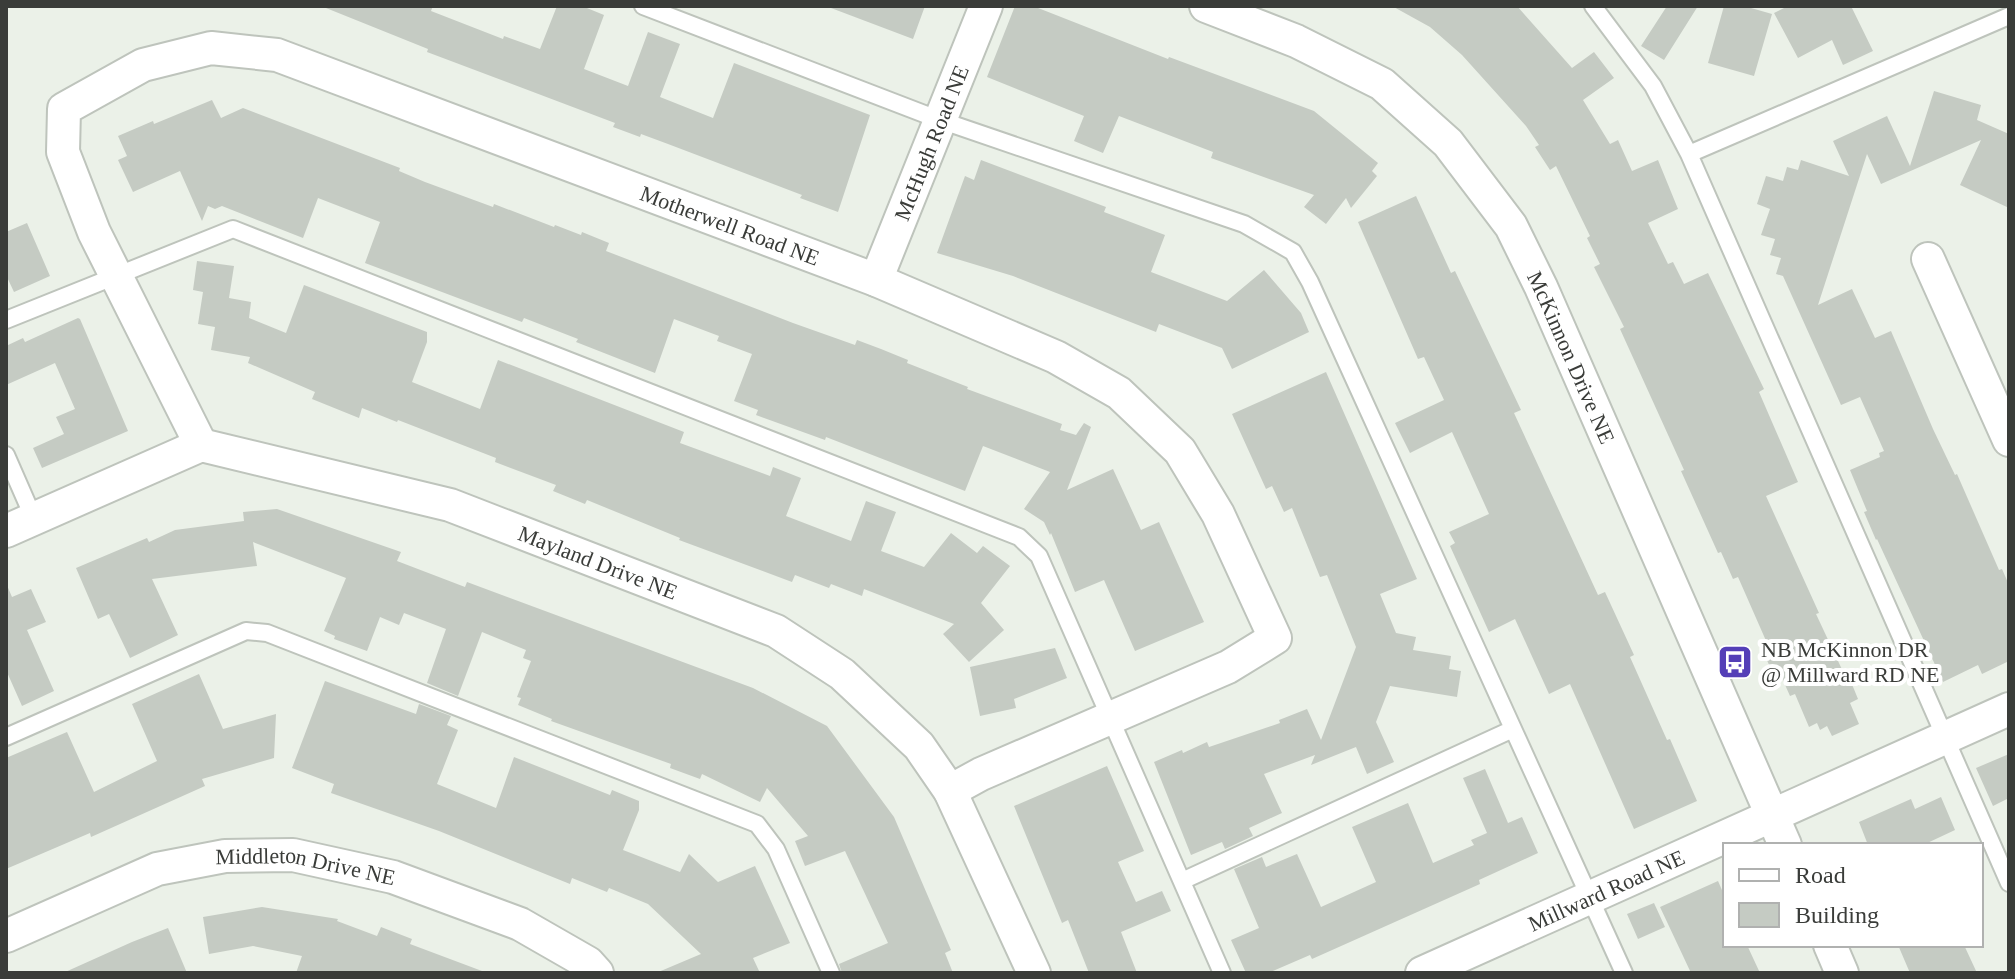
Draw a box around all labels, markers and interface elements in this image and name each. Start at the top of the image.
street label: McHugh Road NE [889,61,973,224]
street label: Motherwell Road NE [637,180,823,270]
street label: McKinnon Drive NE [1523,267,1620,447]
street label: Mayland Drive NE [515,520,681,604]
place label: NB McKinnon DR @ Millward RD NE [1761,637,1940,687]
bus stop icon: NB McKinnon DR @ Millward RD NE [1716,643,1754,681]
street label: Middleton Drive NE [215,842,398,890]
legend [1723,843,1983,947]
street label: Millward Road NE [1524,844,1688,936]
text: Road [1795,862,1846,888]
text: Building [1795,902,1879,928]

